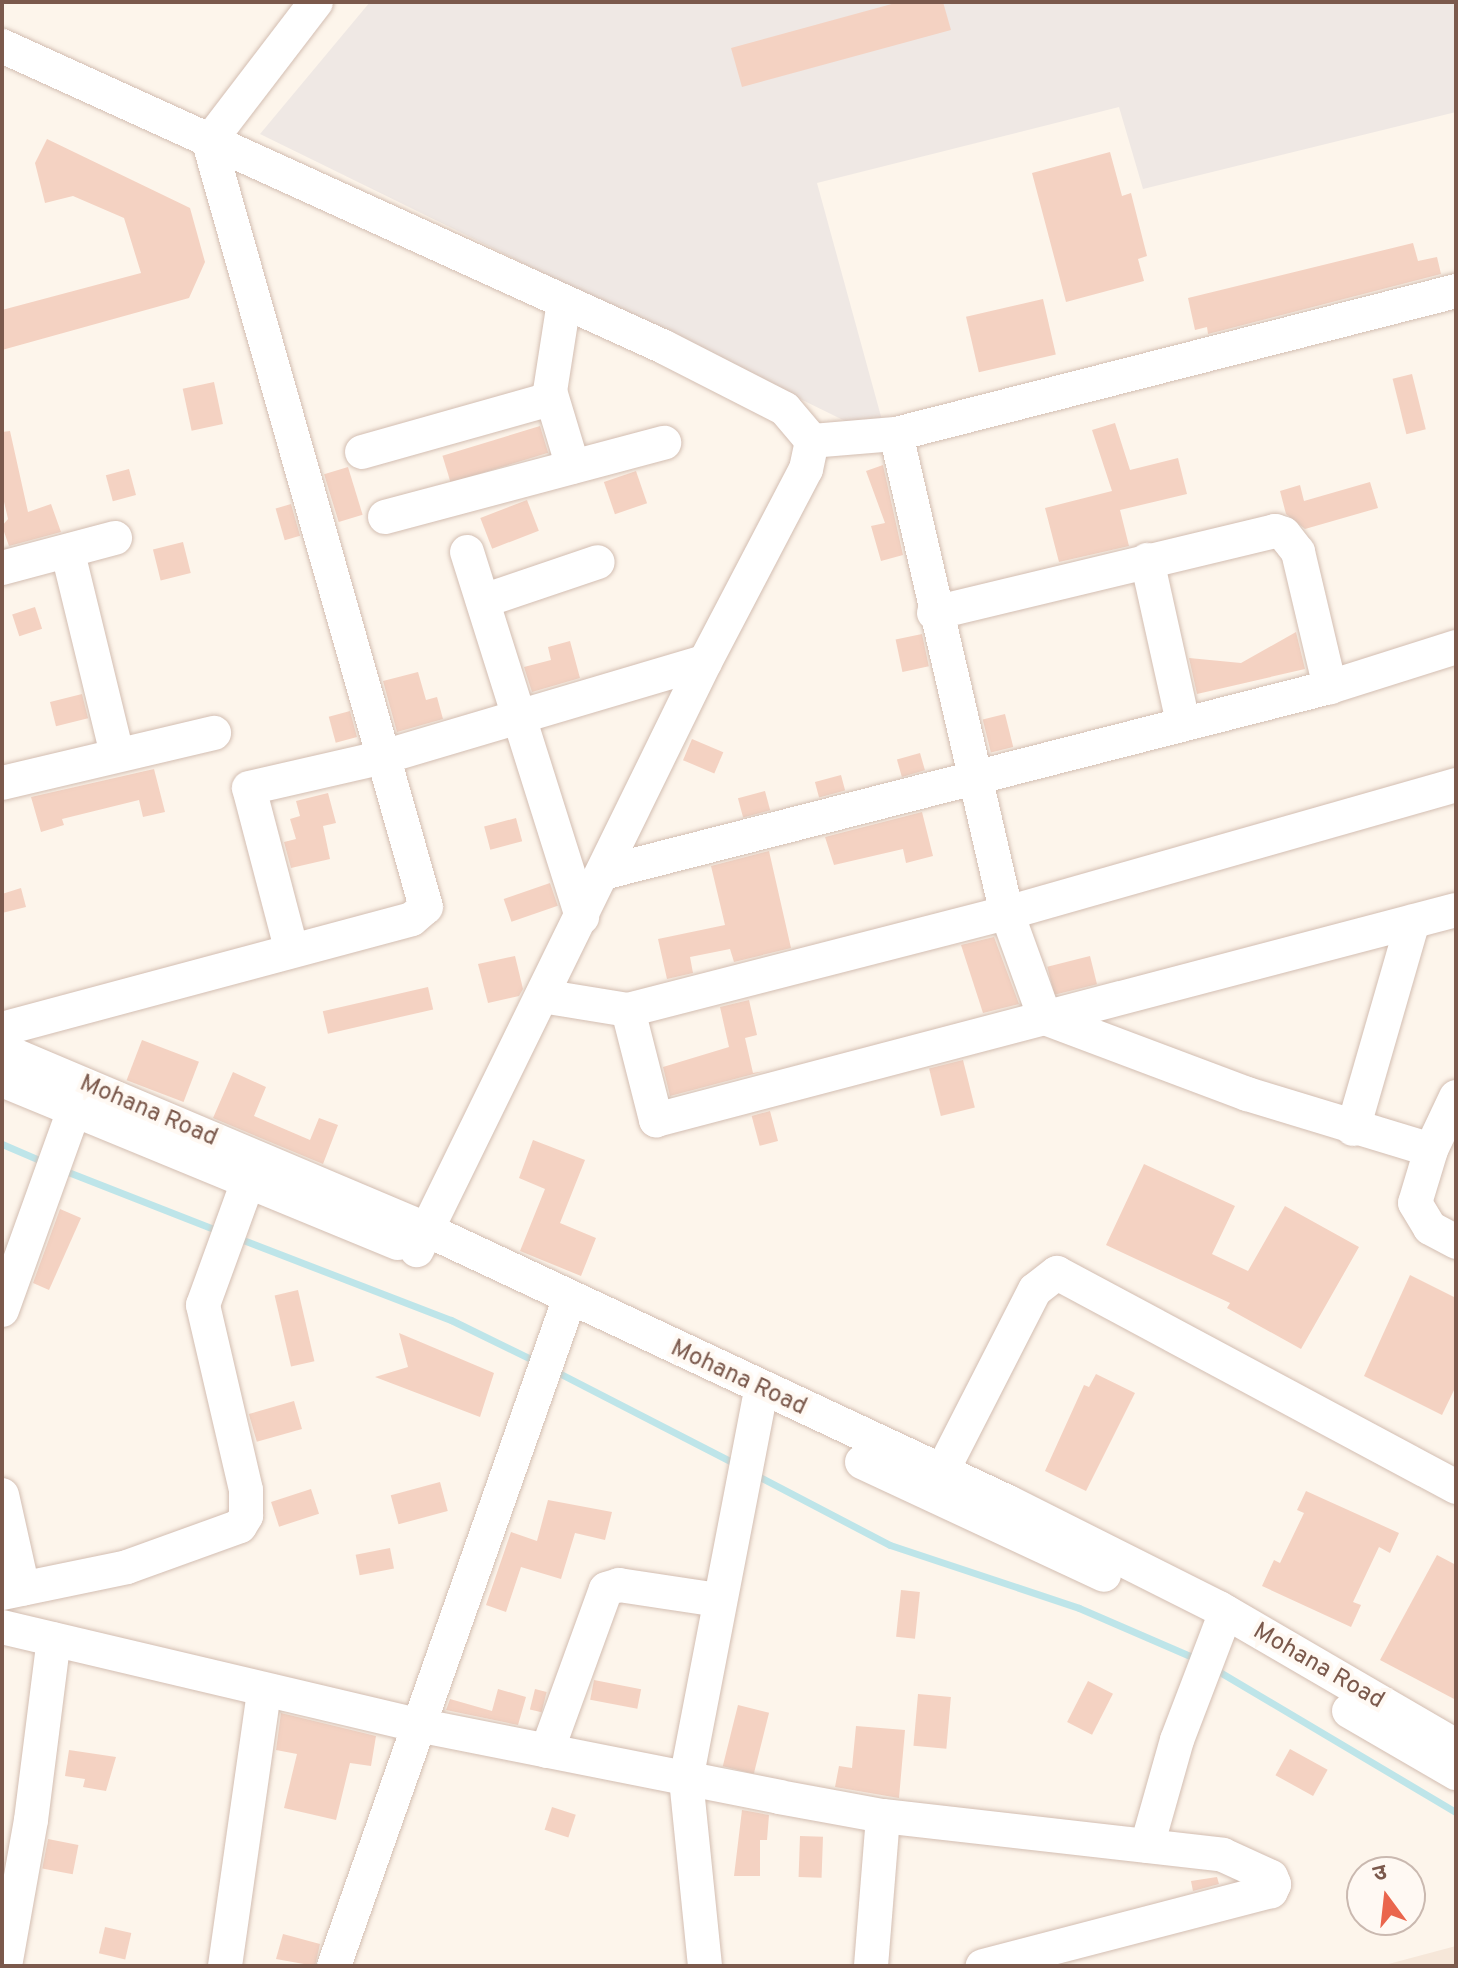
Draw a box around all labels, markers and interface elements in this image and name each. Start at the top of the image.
street label: Mohana Road [75,1070,221,1154]
street label: Mohana Road [665,1335,811,1423]
street label: Mohana Road [1247,1618,1389,1716]
north arrow [1346,1856,1426,1936]
text: उ [1370,1860,1390,1889]

